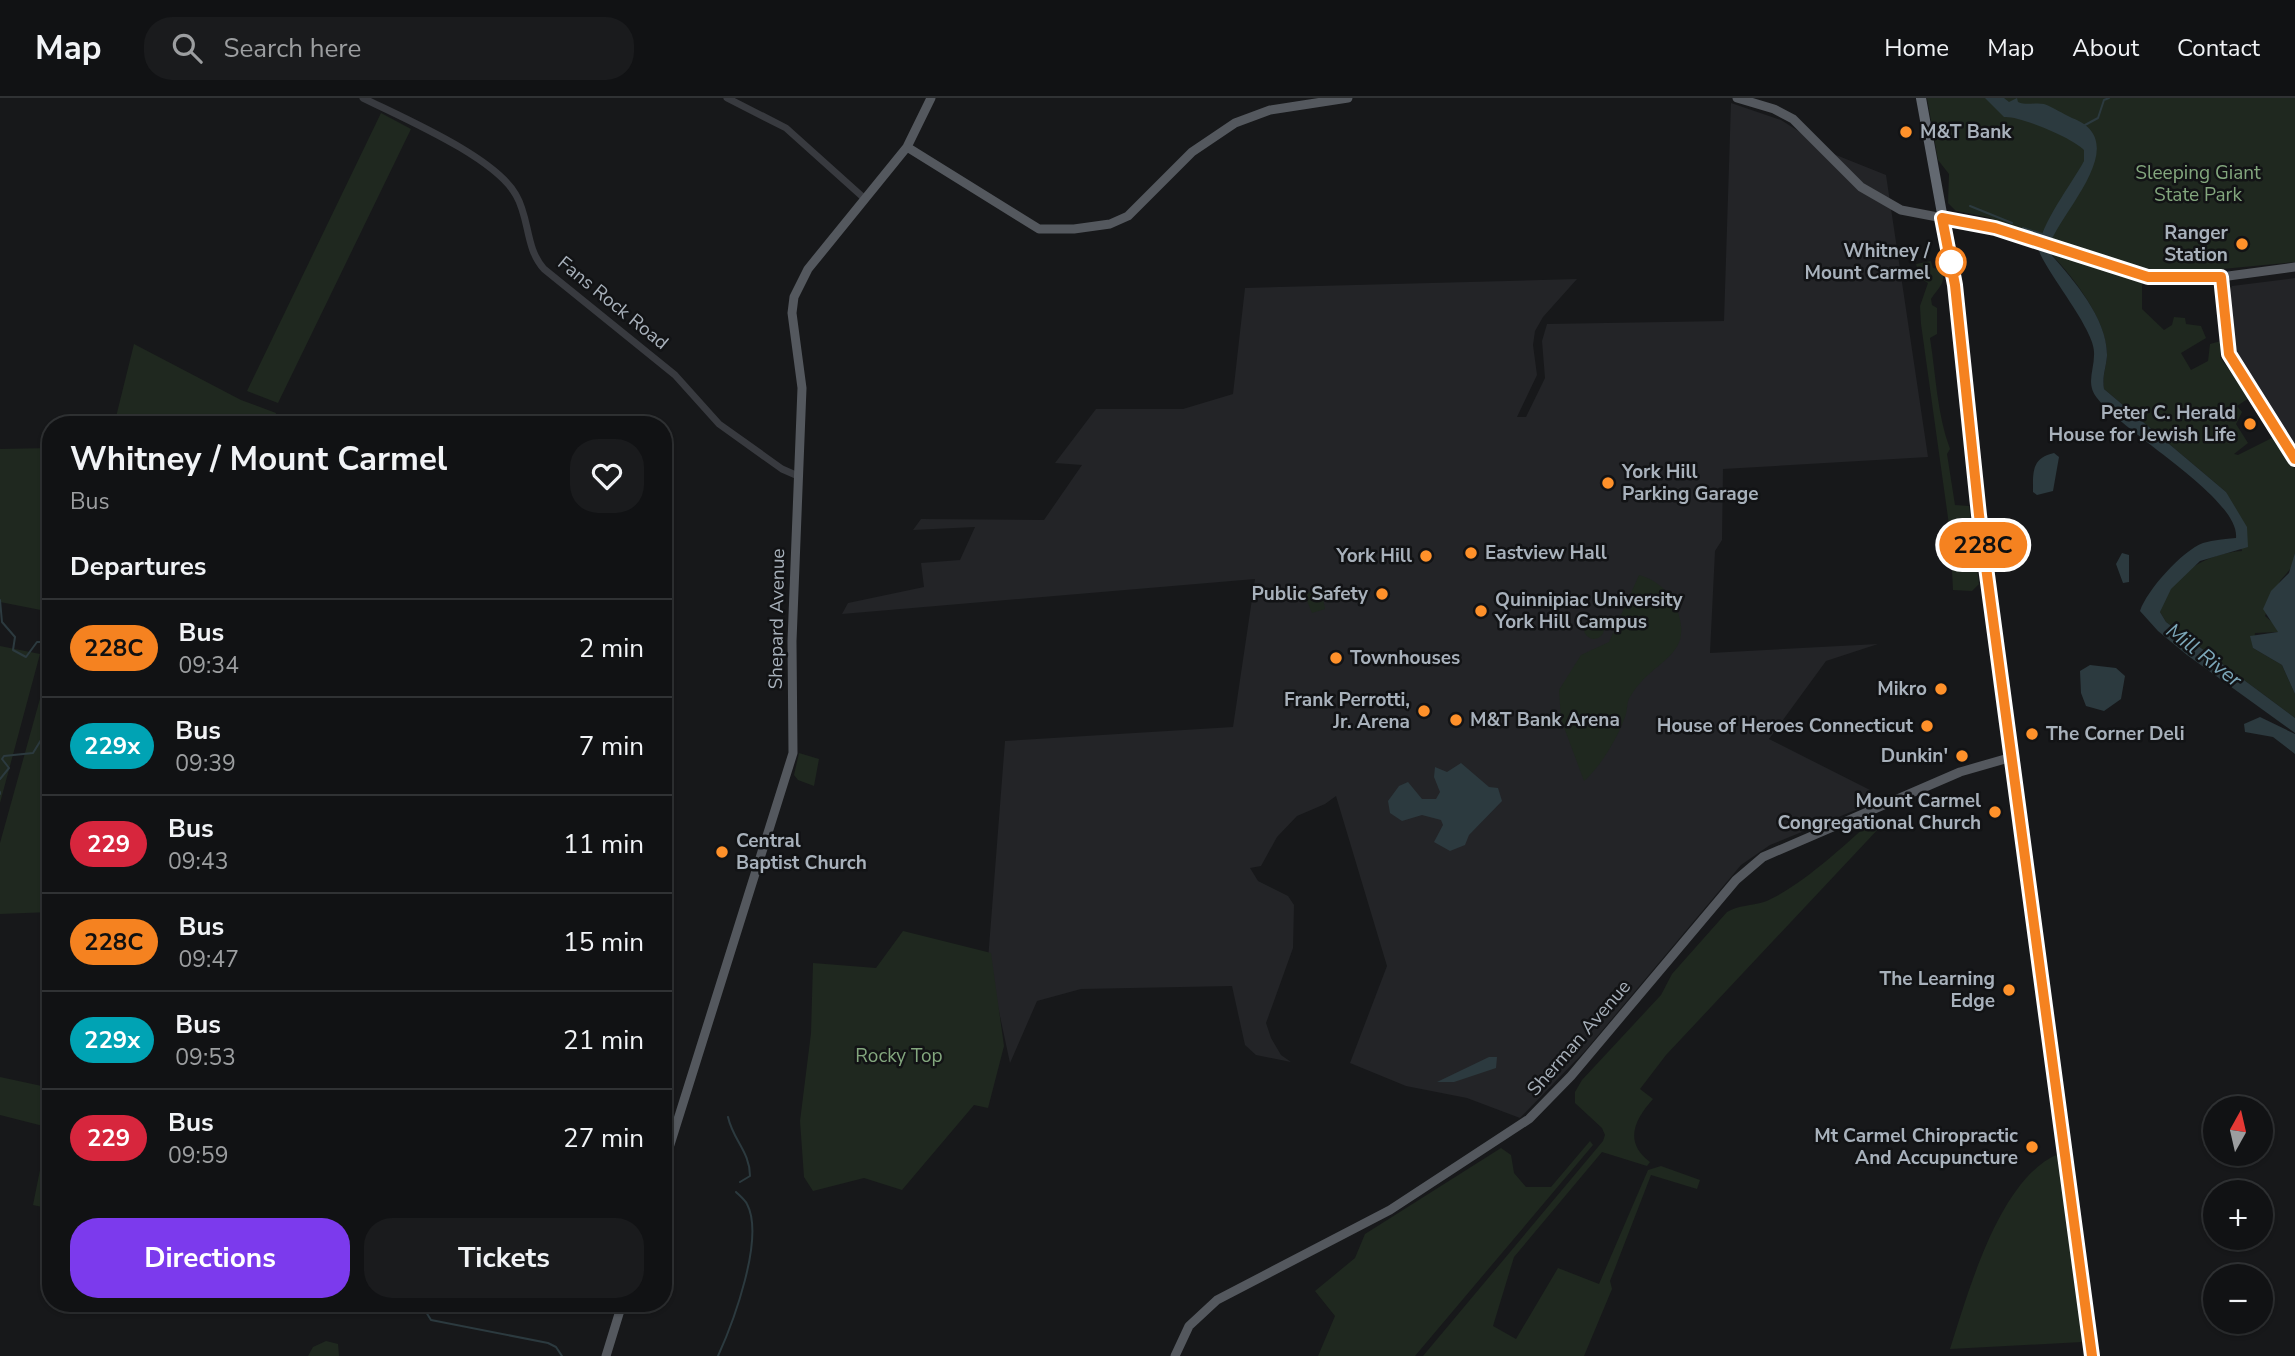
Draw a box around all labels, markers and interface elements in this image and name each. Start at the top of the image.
search box [144,17,634,80]
text: Map [35,26,102,71]
icon: search [168,29,206,67]
text: Search here [224,31,361,66]
text: Home [1884,32,1949,64]
text: Map [1987,32,2034,64]
text: About [2072,32,2139,64]
text: Contact [2177,32,2260,64]
place label: M&T Bank [1920,119,2012,145]
marker: M&T Bank [1898,124,1914,140]
park label: Sleeping Giant State Park [2135,160,2261,208]
place label: Ranger Station [2164,220,2229,268]
marker: Ranger Station [2234,236,2250,252]
place label: Whitney / Mount Carmel [1805,238,1931,286]
marker: Whitney / Mount Carmel [1936,247,1966,277]
street label: Fans Rock Road [552,250,674,356]
place label: Peter C. Herald House for Jewish Life [2049,400,2236,448]
marker: Peter C. Herald House for Jewish Life [2242,416,2258,432]
text: Whitney / Mount Carmel [70,437,447,482]
button: heart [570,439,644,513]
place label: York Hill Parking Garage [1621,459,1758,507]
marker: York Hill Parking Garage [1600,475,1616,491]
text: Bus [70,486,110,517]
line badge: 228C [1934,522,2032,568]
text: 228C [1953,529,2013,561]
place label: Eastview Hall [1485,540,1607,566]
place label: York Hill [1335,543,1412,569]
marker: Eastview Hall [1463,545,1479,561]
street label: Shepard Avenue [763,548,791,690]
marker: York Hill [1418,548,1434,564]
text: Departures [70,549,206,584]
place label: Public Safety [1252,581,1369,607]
marker: Public Safety [1374,586,1390,602]
place label: Quinnipiac University York Hill Campus [1494,587,1684,635]
marker: Quinnipiac University York Hill Campus [1473,603,1489,619]
text: Bus [179,615,224,650]
water label: Mill River [2160,617,2248,694]
text: 2 min [579,631,644,666]
text: 228C [84,632,144,664]
place label: Townhouses [1350,645,1460,671]
text: 09:34 [179,650,239,681]
marker: Townhouses [1328,650,1344,666]
place label: Mikro [1877,676,1927,702]
marker: Mikro [1933,681,1949,697]
place label: Frank Perrotti, Jr. Arena [1284,687,1410,735]
marker: Frank Perrotti, Jr. Arena [1416,703,1432,719]
place label: M&T Bank Arena [1470,707,1620,733]
marker: M&T Bank Arena [1448,712,1464,728]
text: Bus [175,713,221,748]
place label: House of Heroes Connecticut [1657,713,1914,739]
marker: House of Heroes Connecticut [1919,718,1935,734]
place label: The Corner Deli [2046,721,2185,747]
marker: The Corner Deli [2024,726,2040,742]
text: 7 min [579,729,644,764]
text: 229x [84,730,140,762]
place label: Dunkin' [1881,743,1948,769]
text: 09:39 [175,748,236,779]
marker: Dunkin' [1954,748,1970,764]
place label: Mount Carmel Congregational Church [1778,788,1981,836]
marker: Mount Carmel Congregational Church [1987,804,2003,820]
text: Bus [168,811,214,846]
text: 11 min [563,827,644,862]
text: 229 [87,828,130,860]
place label: Central Baptist Church [736,828,867,876]
marker: Central Baptist Church [714,844,730,860]
text: 09:43 [168,846,228,877]
text: Bus [179,909,224,944]
text: 15 min [563,925,644,960]
text: 228C [84,926,144,958]
text: 09:47 [179,944,239,975]
place label: The Learning Edge [1879,966,1995,1014]
street label: Sherman Avenue [1521,974,1637,1102]
marker: The Learning Edge [2001,982,2017,998]
text: Bus [175,1007,221,1042]
text: 21 min [563,1023,644,1058]
text: 229x [84,1024,140,1056]
text: 09:53 [175,1042,236,1073]
park label: Rocky Top [855,1043,943,1069]
north arrow [2203,1096,2273,1166]
map controls [2203,1096,2273,1334]
text: Bus [168,1105,214,1140]
text: 27 min [563,1121,644,1156]
text: 229 [87,1122,130,1154]
place label: Mt Carmel Chiropractic And Accupuncture [1814,1123,2018,1171]
marker: Mt Carmel Chiropractic And Accupuncture [2024,1139,2040,1155]
text: 09:59 [168,1140,228,1171]
button: + [2203,1180,2273,1250]
button: Directions [70,1218,350,1298]
button: Tickets [364,1218,644,1298]
button: − [2203,1264,2273,1334]

